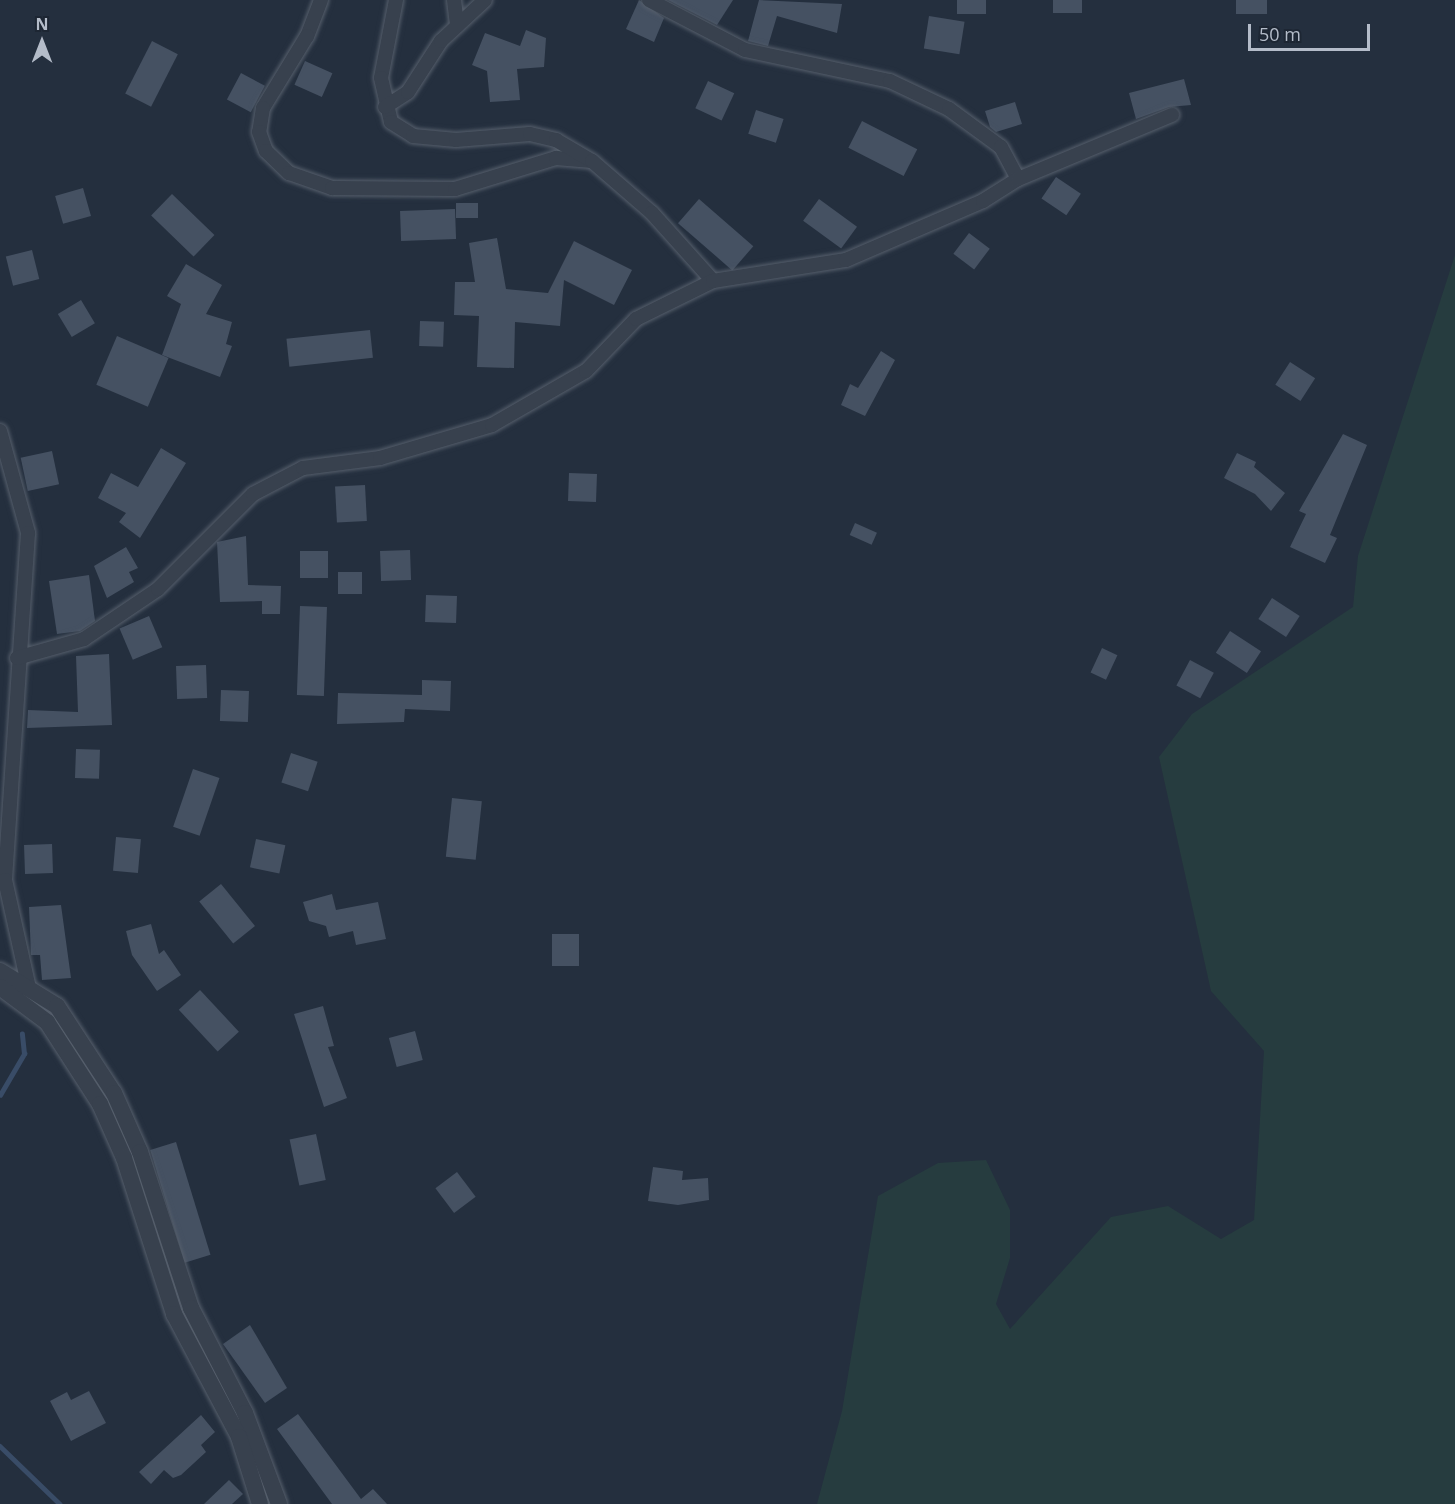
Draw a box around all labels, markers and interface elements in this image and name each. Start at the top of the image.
north arrow [12,12,72,72]
scale bar [1251,12,1372,50]
text: N [35,13,49,35]
text: 50 m [1259,22,1301,46]

